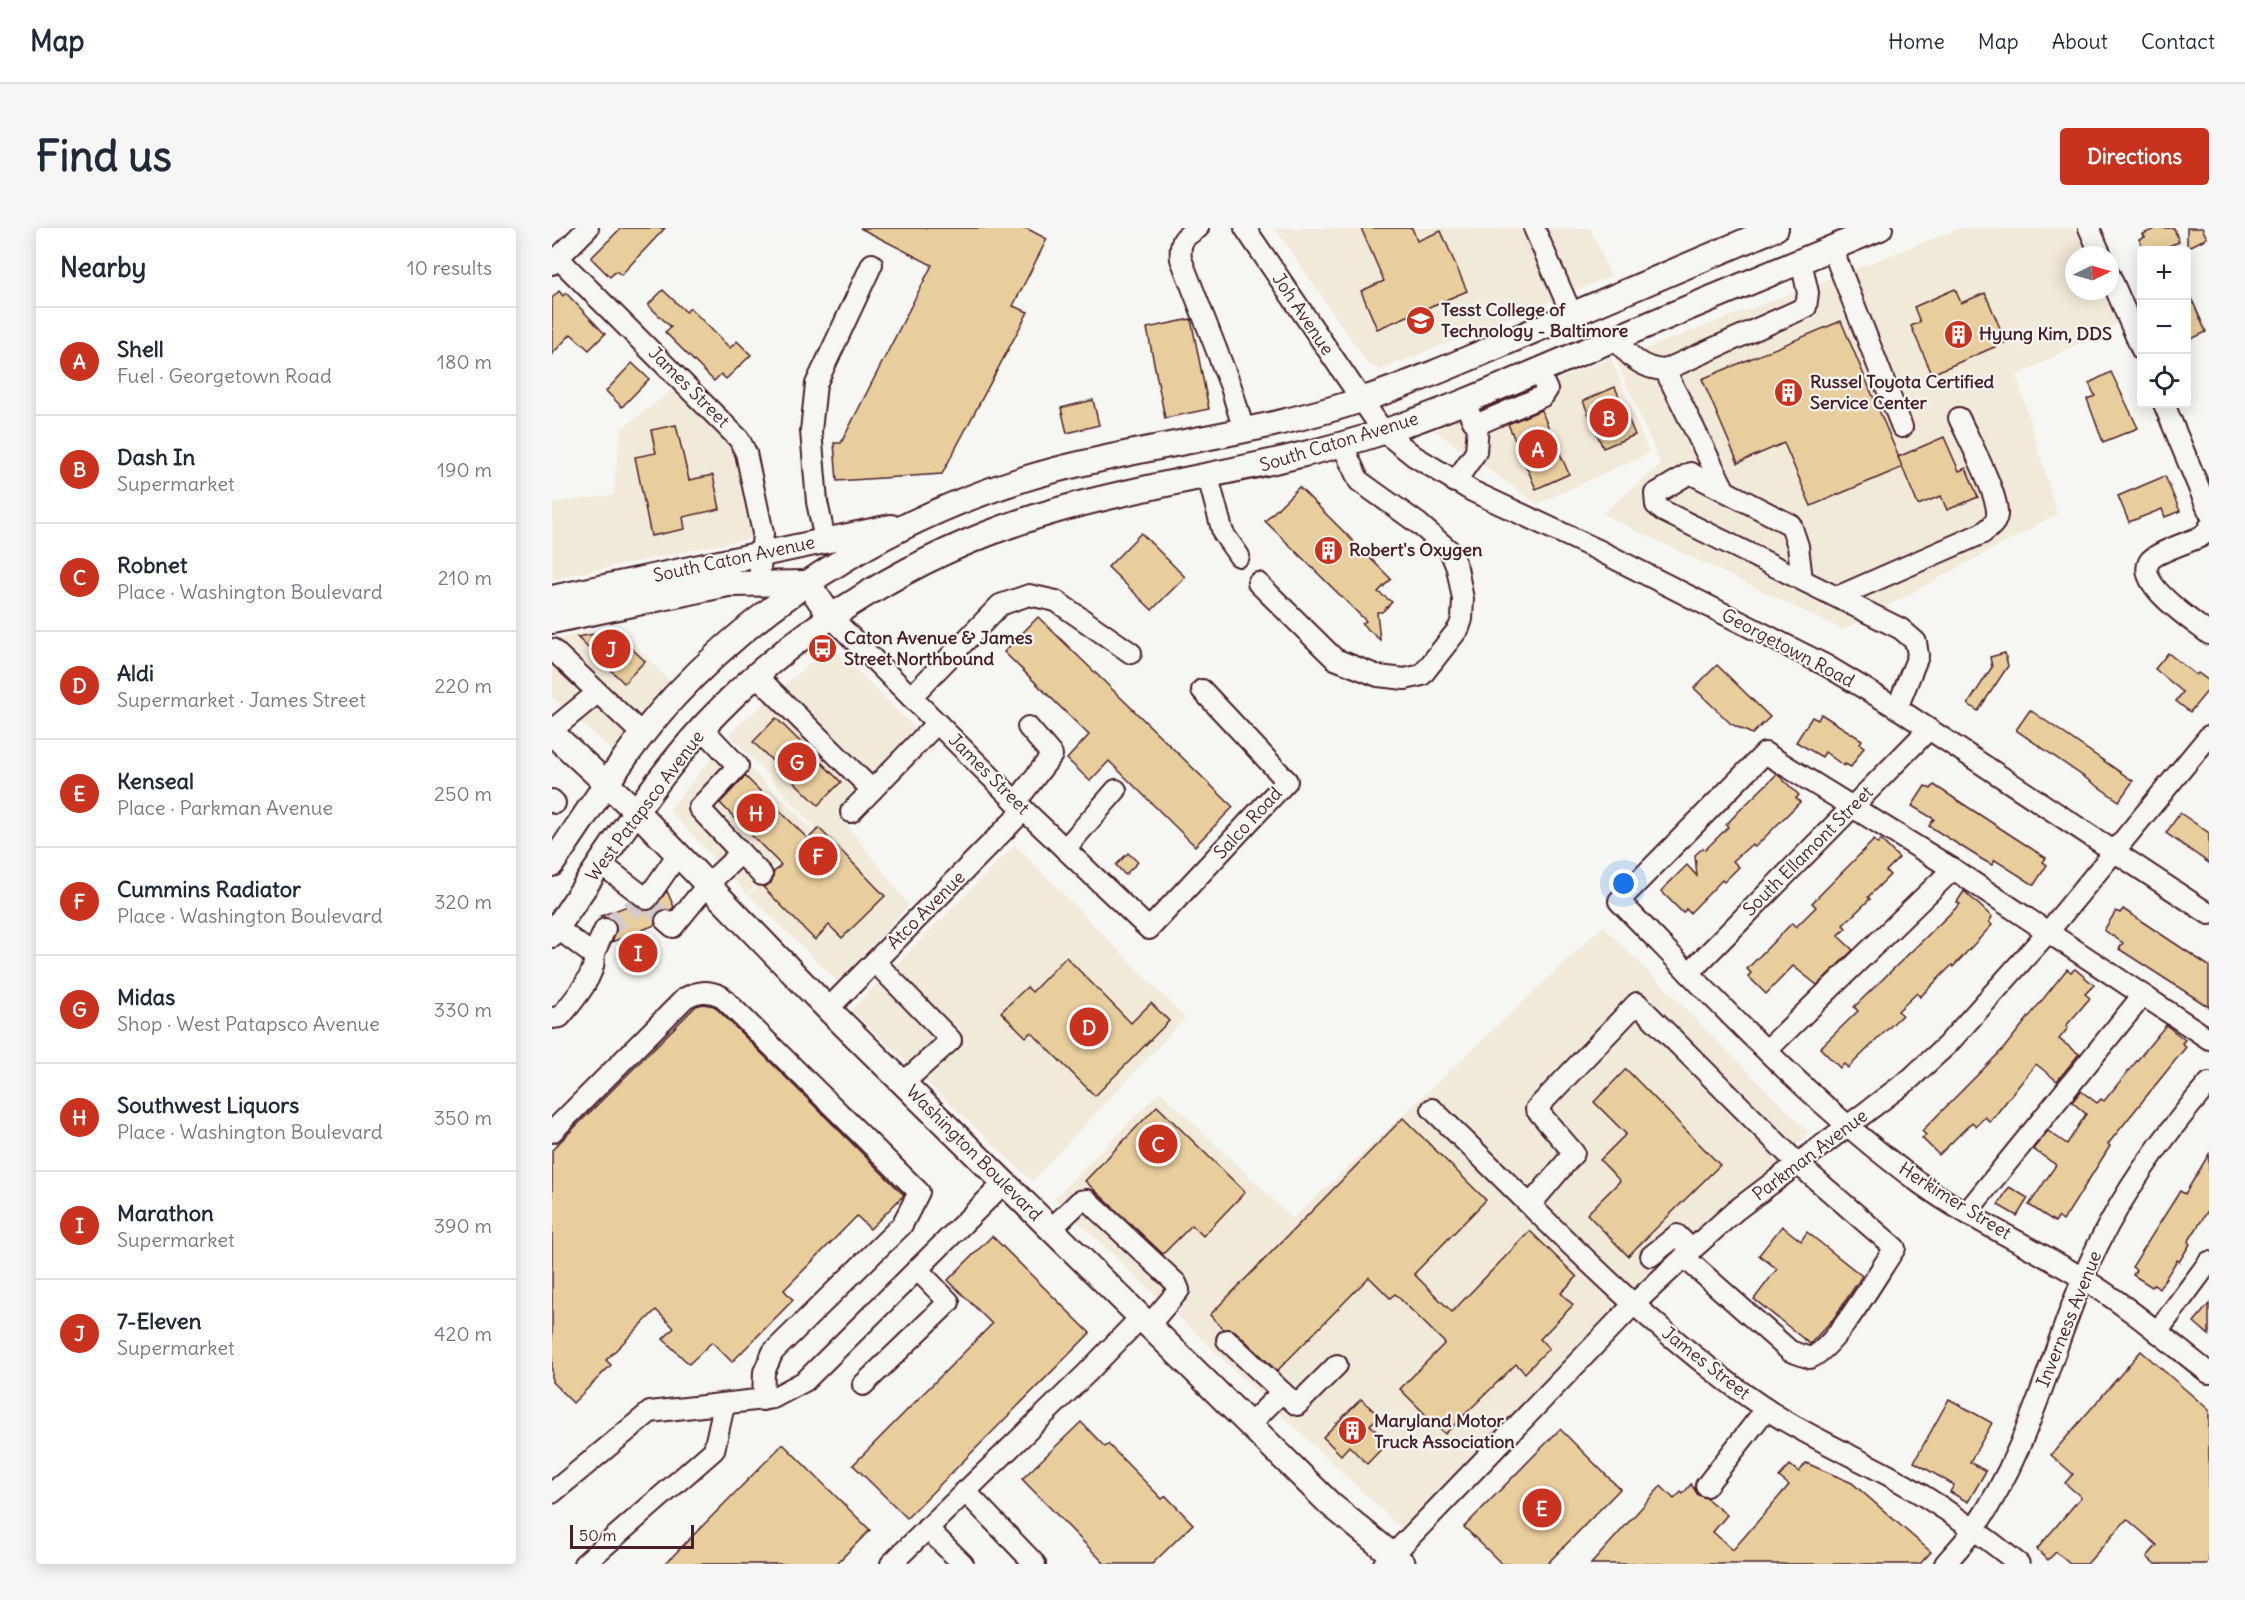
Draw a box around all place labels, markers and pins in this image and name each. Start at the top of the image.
place label: Tesst College of Technology - Baltimore [1441,298,1629,342]
school or university icon: Tesst College of Technology - Baltimore [1404,304,1436,336]
building icon: Hyung Kim, DDS [1942,318,1974,350]
place label: Hyung Kim, DDS [1979,322,2112,345]
place label: Russel Toyota Certified Service Center [1810,370,1995,414]
building icon: Russel Toyota Certified Service Center [1773,376,1805,408]
pin: B [1590,396,1628,441]
pin: A [1518,426,1558,472]
building icon: Robert's Oxygen [1312,534,1344,566]
place label: Robert's Oxygen [1349,538,1483,561]
pin: J [592,626,630,672]
place label: Caton Avenue & James Street Northbound [844,626,1033,670]
bus stop icon: Caton Avenue & James Street Northbound [807,632,839,664]
pin: G [778,740,816,784]
pin: H [736,790,776,836]
pin: F [798,834,838,878]
pin: I [618,930,658,976]
pin: D [1070,1004,1108,1050]
pin: C [1138,1122,1178,1166]
place label: Maryland Motor Truck Association [1374,1409,1515,1453]
building icon: Maryland Motor Truck Association [1337,1415,1369,1447]
pin: E [1522,1486,1562,1530]

